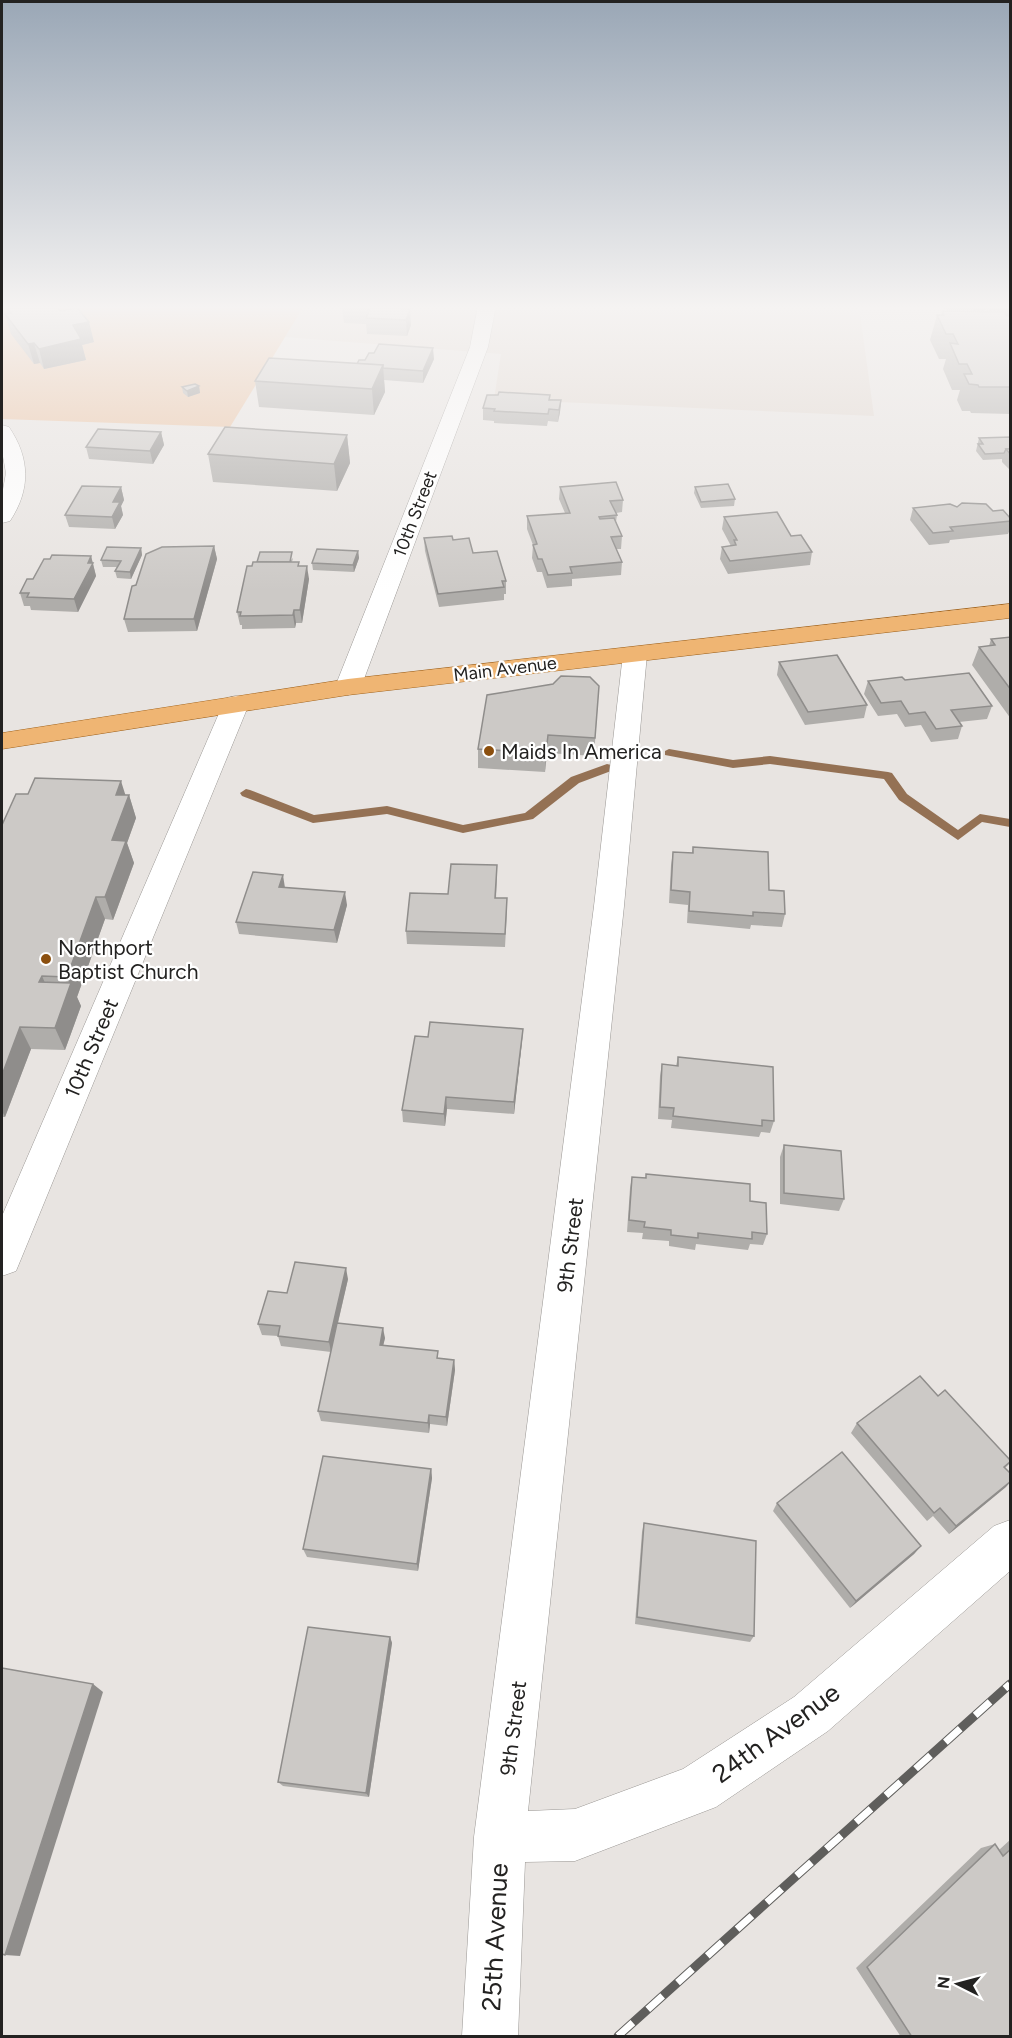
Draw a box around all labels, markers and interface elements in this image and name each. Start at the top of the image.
street label: 10th Street [388,468,442,560]
street label: Main Avenue [452,652,558,686]
place label: Maids In America [501,739,662,764]
marker: Maids In America [482,744,496,758]
place label: Northport Baptist Church [58,935,198,984]
marker: Northport Baptist Church [39,952,53,966]
street label: 10th Street [59,994,123,1102]
street label: 9th Street [552,1196,588,1294]
street label: 24th Avenue [706,1676,846,1790]
street label: 9th Street [495,1679,531,1777]
street label: 25th Avenue [475,1862,515,2012]
north arrow [928,1954,988,2014]
text: N [933,1975,954,1990]

